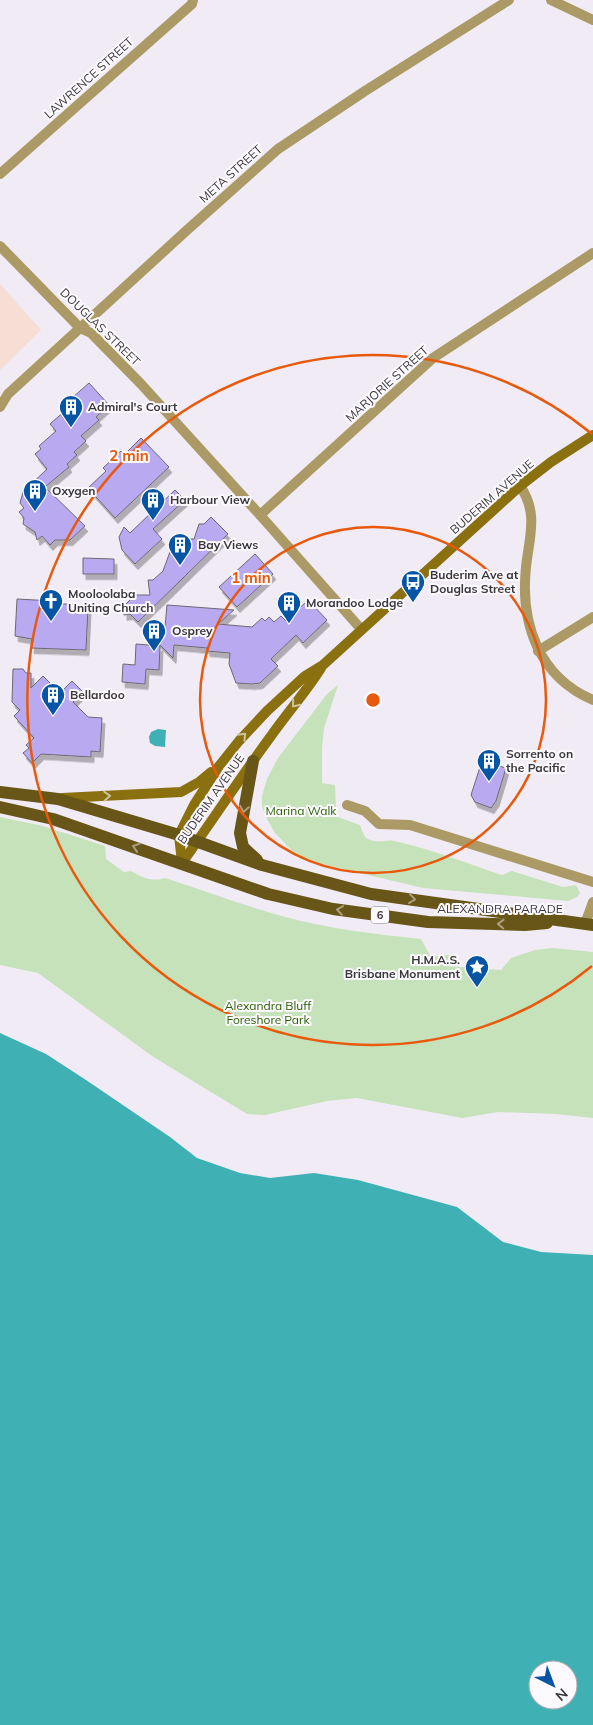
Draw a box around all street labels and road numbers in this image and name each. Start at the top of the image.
street label: LAWRENCE STREET [41,33,137,122]
street label: META STREET [196,141,266,206]
street label: DOUGLAS STREET [57,285,144,369]
street label: MARJORIE STREET [342,342,432,425]
street label: BUDERIM AVENUE [447,456,537,537]
street label: BUDERIM AVENUE [174,751,247,847]
street label: ALEXANDRA PARADE [437,901,563,916]
road number: 6 [371,906,389,924]

